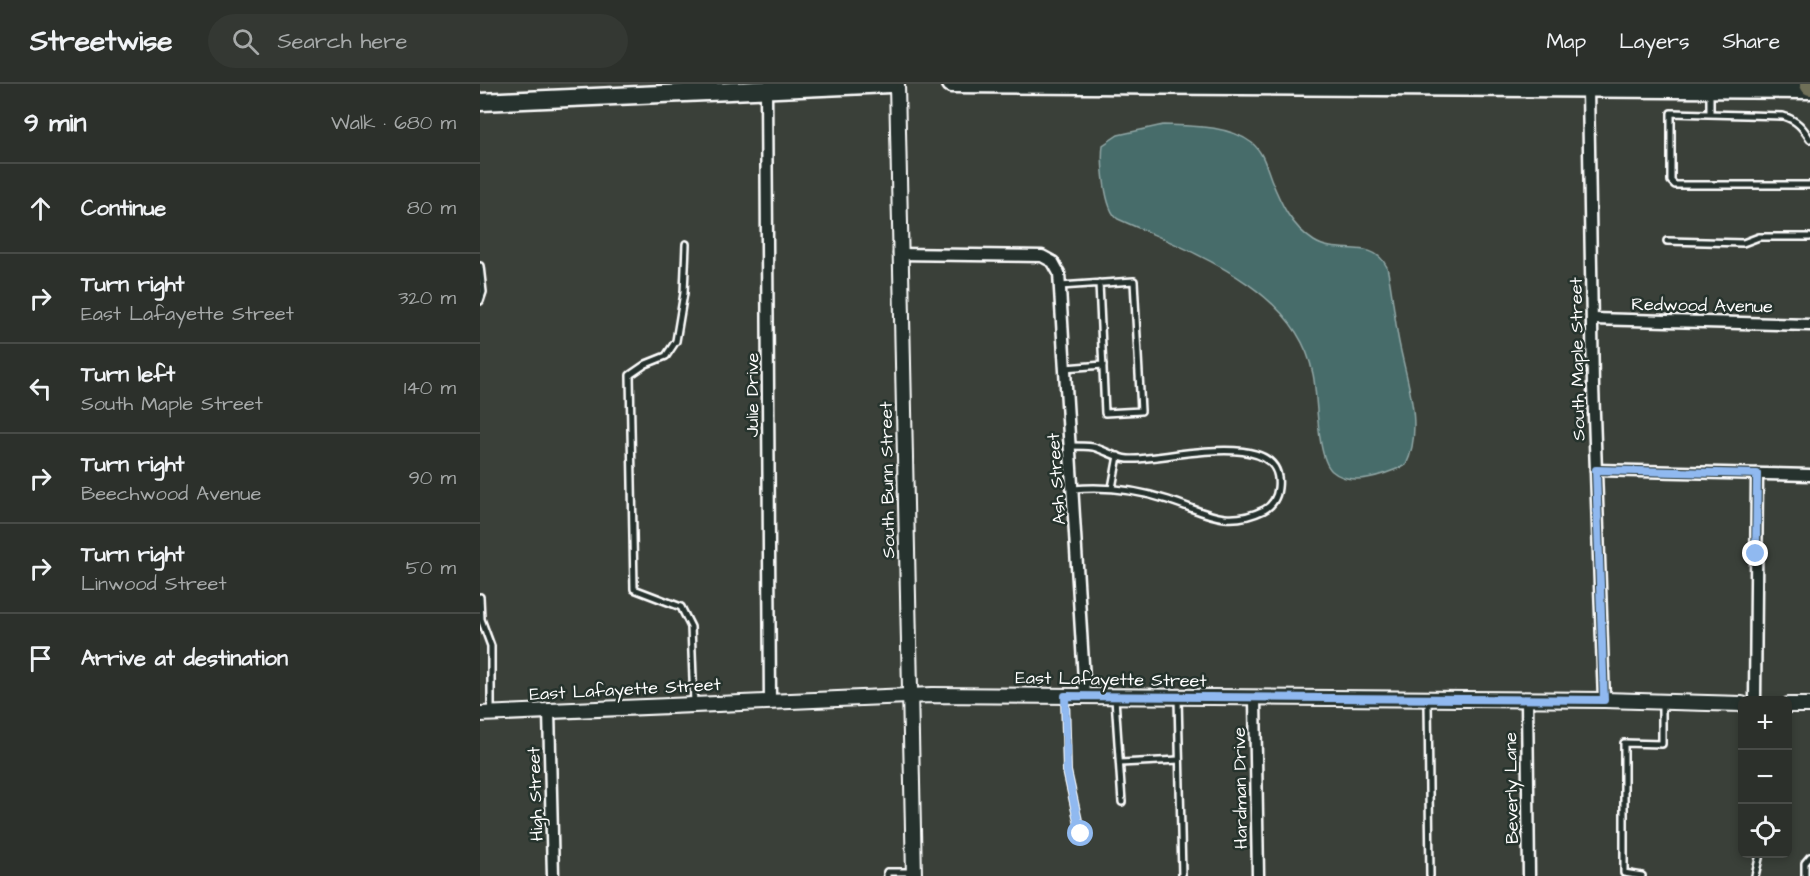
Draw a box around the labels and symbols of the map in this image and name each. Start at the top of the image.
street label: South Maple Street [1564,276,1591,441]
street label: Redwood Avenue [1631,292,1773,319]
street label: Julie Drive [740,352,765,437]
street label: South Bunn Street [874,401,901,559]
street label: Ash Street [1041,431,1072,526]
route end [1742,540,1768,566]
street label: East Lafayette Street [1015,665,1208,695]
street label: East Lafayette Street [529,672,722,708]
street label: Hardman Drive [1227,727,1254,849]
street label: Beverly Lane [1498,732,1526,844]
street label: High Street [521,746,551,842]
route start [1067,820,1093,846]

